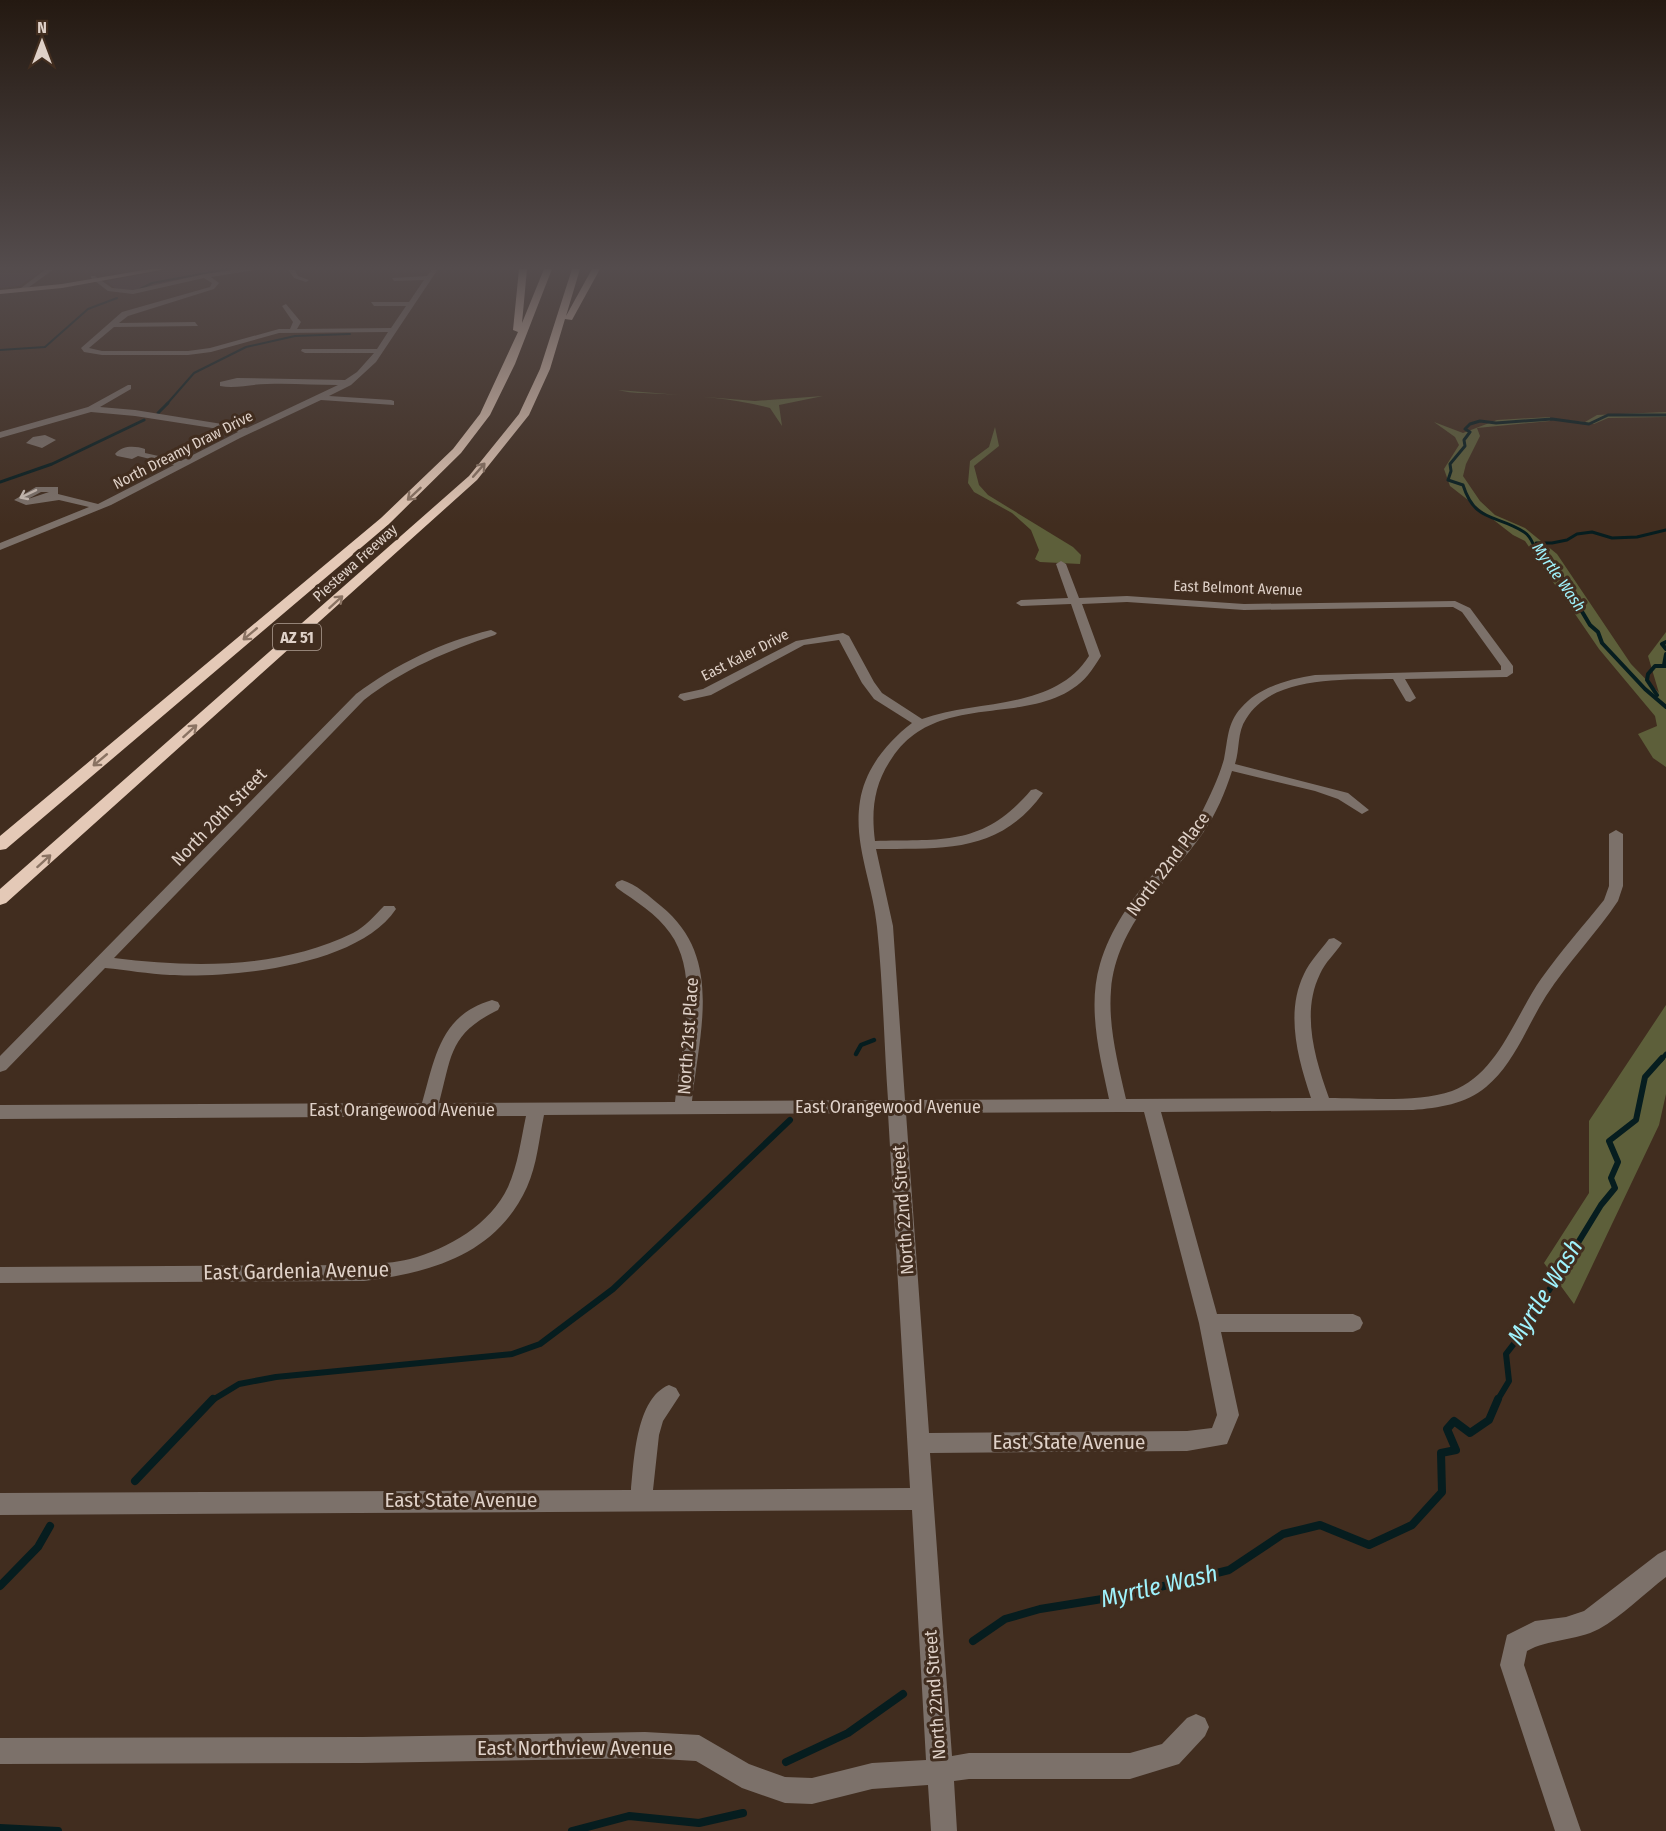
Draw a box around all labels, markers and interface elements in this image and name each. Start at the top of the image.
north arrow [12,12,72,72]
text: N [37,18,47,37]
street label: North Dreamy Draw Drive [110,407,256,493]
one-way arrow [473,462,486,478]
one-way arrow [407,487,422,501]
one-way arrow [19,489,37,501]
street label: Piestewa Freeway [309,520,401,606]
water label: Myrtle Wash [1528,539,1590,615]
street label: East Belmont Avenue [1173,577,1303,599]
one-way arrow [328,595,343,609]
road number: AZ 51 [273,624,321,650]
street label: East Kaler Drive [698,625,792,685]
one-way arrow [242,628,258,641]
one-way arrow [182,724,197,738]
one-way arrow [92,753,108,766]
street label: North 20th Street [167,763,271,870]
street label: North 22nd Place [1122,808,1214,920]
one-way arrow [36,854,51,868]
street label: North 21st Place [673,976,703,1095]
street label: East Orangewood Avenue [795,1096,981,1118]
street label: East Orangewood Avenue [309,1099,495,1121]
street label: North 22nd Street [887,1144,918,1275]
water label: Myrtle Wash [1502,1234,1588,1350]
street label: East Gardenia Avenue [203,1256,389,1286]
street label: East State Avenue [993,1429,1145,1455]
street label: East State Avenue [385,1487,537,1513]
water label: Myrtle Wash [1098,1559,1220,1613]
street label: North 22nd Street [919,1629,950,1760]
street label: East Northview Avenue [477,1735,673,1761]

